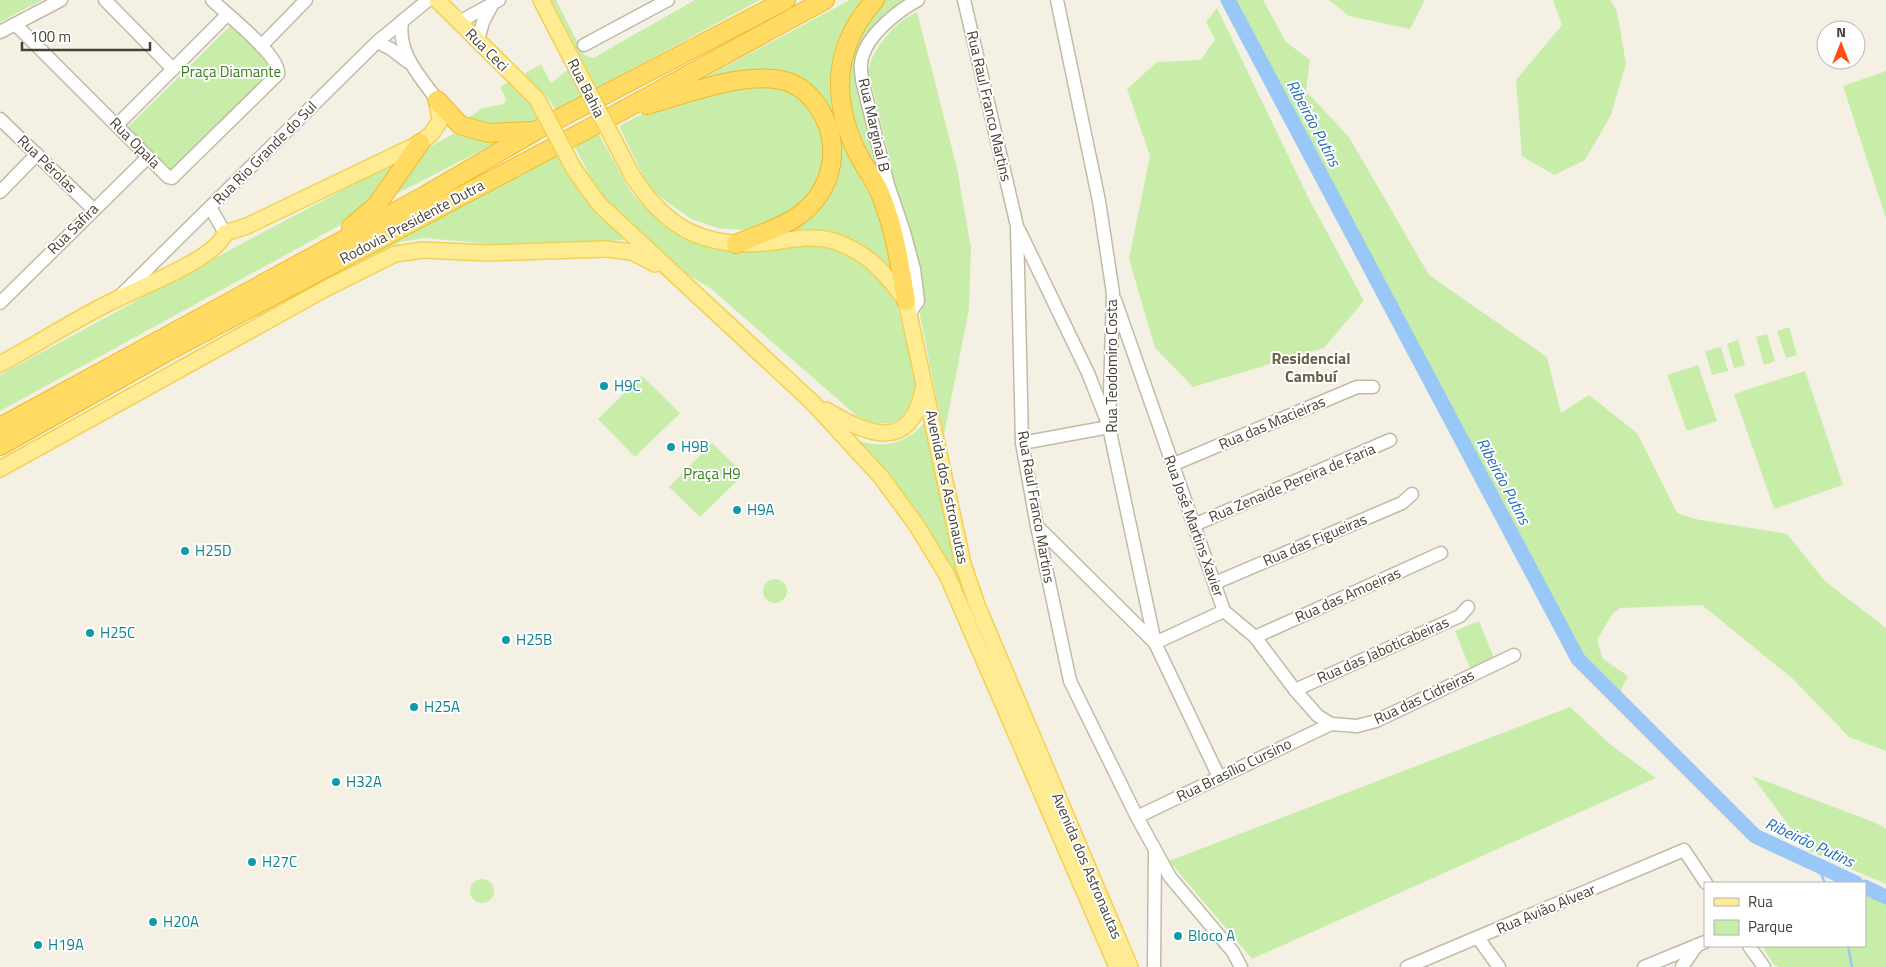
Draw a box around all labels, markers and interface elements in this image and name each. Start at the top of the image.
scale bar [22,20,150,52]
north arrow [1816,20,1866,70]
text: N [1836,21,1846,42]
street label: Rua Ceci [460,23,514,77]
text: 100 m [30,25,71,48]
street label: Rua Raul Franco Martins [961,28,1018,184]
street label: Rua Bahia [562,54,611,122]
park label: Praça Diamante [181,60,281,83]
water label: Ribeirão Putins [1281,75,1347,172]
street label: Rua Marginal B [853,76,896,174]
street label: Rua Rio Grande do Sul [207,95,322,210]
street label: Rua Opala [104,112,167,174]
street label: Rua Pérolas [12,129,82,198]
street label: Rodovia Presidente Dutra [335,173,489,270]
street label: Rua Safira [42,197,104,260]
street label: Rua Teodomiro Costa [1100,299,1123,433]
district label: Residencial Cambuí [1271,346,1351,388]
place label: H9C [614,374,641,397]
marker: H9C [598,380,610,392]
street label: Rua das Macieiras [1215,390,1329,455]
street label: Avenida dos Astronautas [920,408,975,566]
street label: Rua Raul Franco Martins [1012,429,1061,585]
water label: Ribeirão Putins [1471,433,1537,530]
place label: H9B [681,435,709,458]
street label: Rua Zenaide Pereira de Faria [1205,437,1379,528]
marker: H9B [665,441,677,453]
street label: Rua José Martins Xavier [1158,452,1231,600]
park label: Praça H9 [683,462,741,485]
place label: H9A [747,498,775,521]
marker: H9A [731,504,743,516]
street label: Rua das Figueiras [1259,507,1370,572]
place label: H25D [195,539,232,562]
marker: H25D [179,545,191,557]
street label: Rua das Amoeiras [1291,561,1404,628]
street label: Rua das Jaboticabeiras [1313,610,1453,689]
place label: H25C [100,621,135,644]
marker: H25C [84,627,96,639]
place label: H25B [516,628,552,651]
marker: H25B [500,634,512,646]
street label: Rua das Cidreiras [1370,663,1478,730]
place label: H25A [424,695,460,718]
marker: H25A [408,701,420,713]
street label: Rua Brasílio Cursino [1172,732,1295,807]
place label: H32A [346,770,382,793]
marker: H32A [330,776,342,788]
street label: Avenida dos Astronautas [1046,789,1129,943]
water label: Ribeirão Putins [1762,811,1859,873]
place label: H27C [262,850,297,873]
marker: H27C [246,856,258,868]
street label: Rua Avião Alvear [1493,877,1599,940]
legend [1704,882,1866,947]
text: Rua [1748,890,1773,913]
place label: H20A [163,910,199,933]
text: Parque [1748,915,1793,938]
marker: H20A [147,916,159,928]
place label: Bloco A [1188,924,1235,947]
marker: Bloco A [1172,930,1184,942]
place label: H19A [48,933,84,956]
marker: H19A [32,939,44,951]

